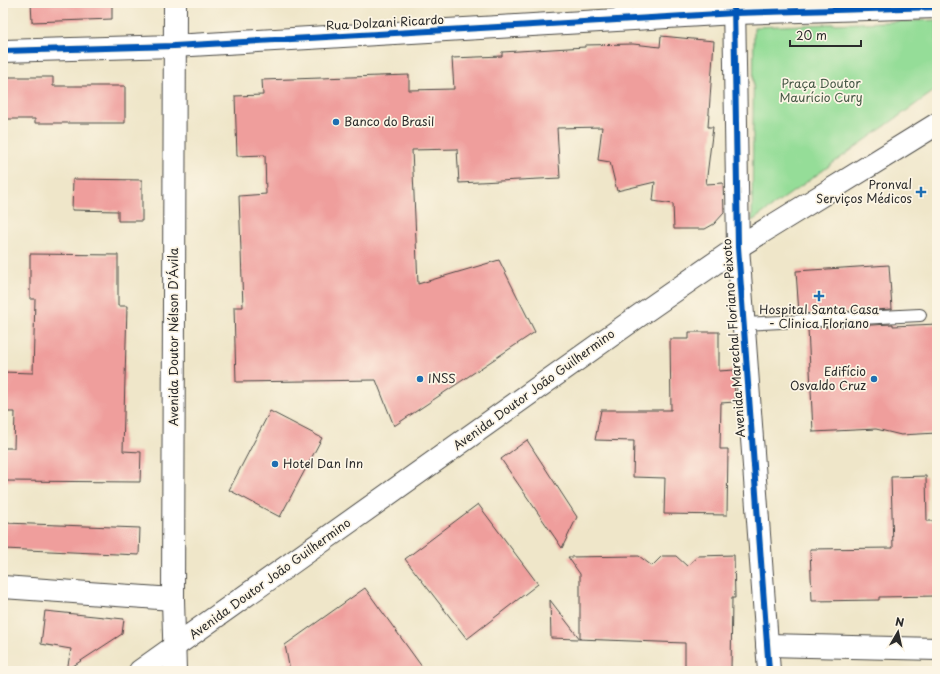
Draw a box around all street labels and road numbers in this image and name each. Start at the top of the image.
street label: Rua Dolzani Ricardo [325,10,445,34]
street label: Avenida Marechal Floriano Peixoto [717,238,749,438]
street label: Avenida Doutor Nélson D'Ávila [164,247,182,426]
street label: Avenida Doutor João Guilhermino [449,324,618,454]
street label: Avenida Doutor João Guilhermino [185,513,354,643]

